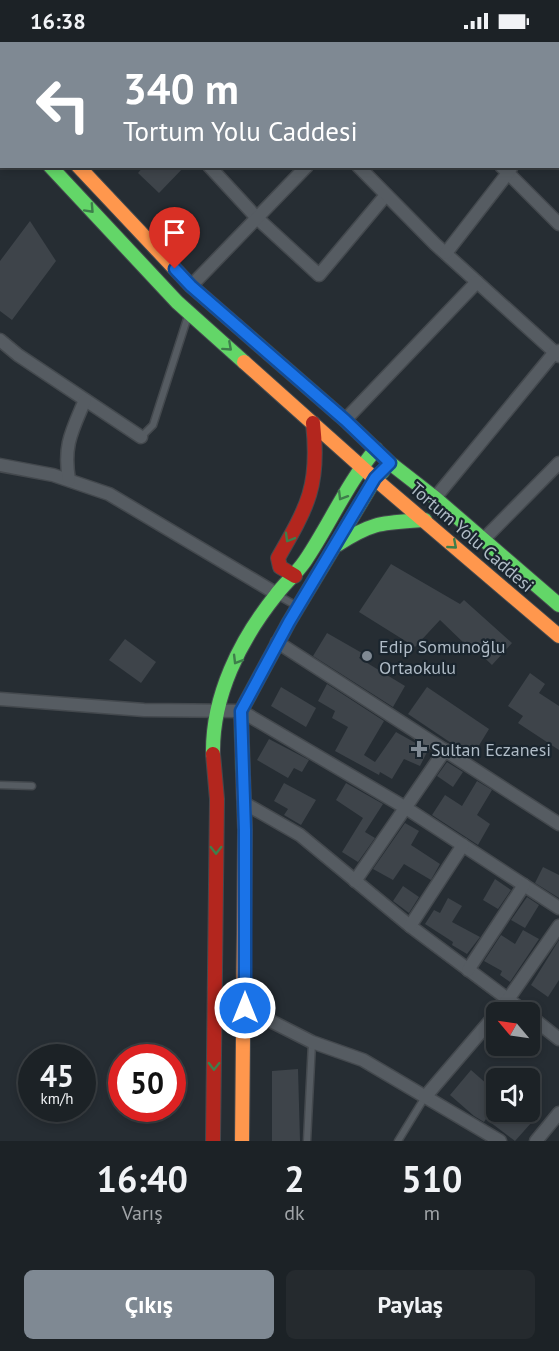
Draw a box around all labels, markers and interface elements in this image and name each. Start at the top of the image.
text: 16:38 [30,7,86,35]
text: 340 m [123,61,239,116]
icon: left [24,66,102,144]
text: Tortum Yolu Caddesi [123,114,358,148]
one-way arrow [83,202,94,213]
pin [149,207,200,269]
icon: arrive [158,216,191,249]
one-way arrow [221,340,232,351]
street label: Tortum Yolu Caddesi [405,477,539,597]
one-way arrow [338,490,349,500]
one-way arrow [285,532,296,542]
one-way arrow [446,538,457,549]
place label: Edip Somunoğlu Ortaokulu [379,635,505,679]
marker: Edip Somunoğlu Ortaokulu [360,649,374,663]
one-way arrow [232,654,244,664]
place label: Sultan Eczanesi [431,738,551,761]
marker: Sultan Eczanesi [412,742,426,756]
one-way arrow [210,846,222,855]
position arrow [213,976,277,1040]
north arrow [486,1002,540,1056]
map controls [486,1002,540,1122]
speed limit sign: 50 [108,1044,186,1122]
text: 45 [40,1056,74,1095]
one-way arrow [208,1062,220,1071]
button: sound [486,1068,540,1122]
text: km/h [41,1089,73,1108]
text: 16:40 [96,1155,188,1202]
text: 2 [284,1155,305,1202]
text: 510 [401,1155,462,1202]
text: Varış [122,1200,163,1226]
text: dk [284,1200,305,1226]
text: m [424,1200,440,1226]
button: Çıkış [24,1270,274,1339]
button: Paylaş [286,1270,535,1339]

